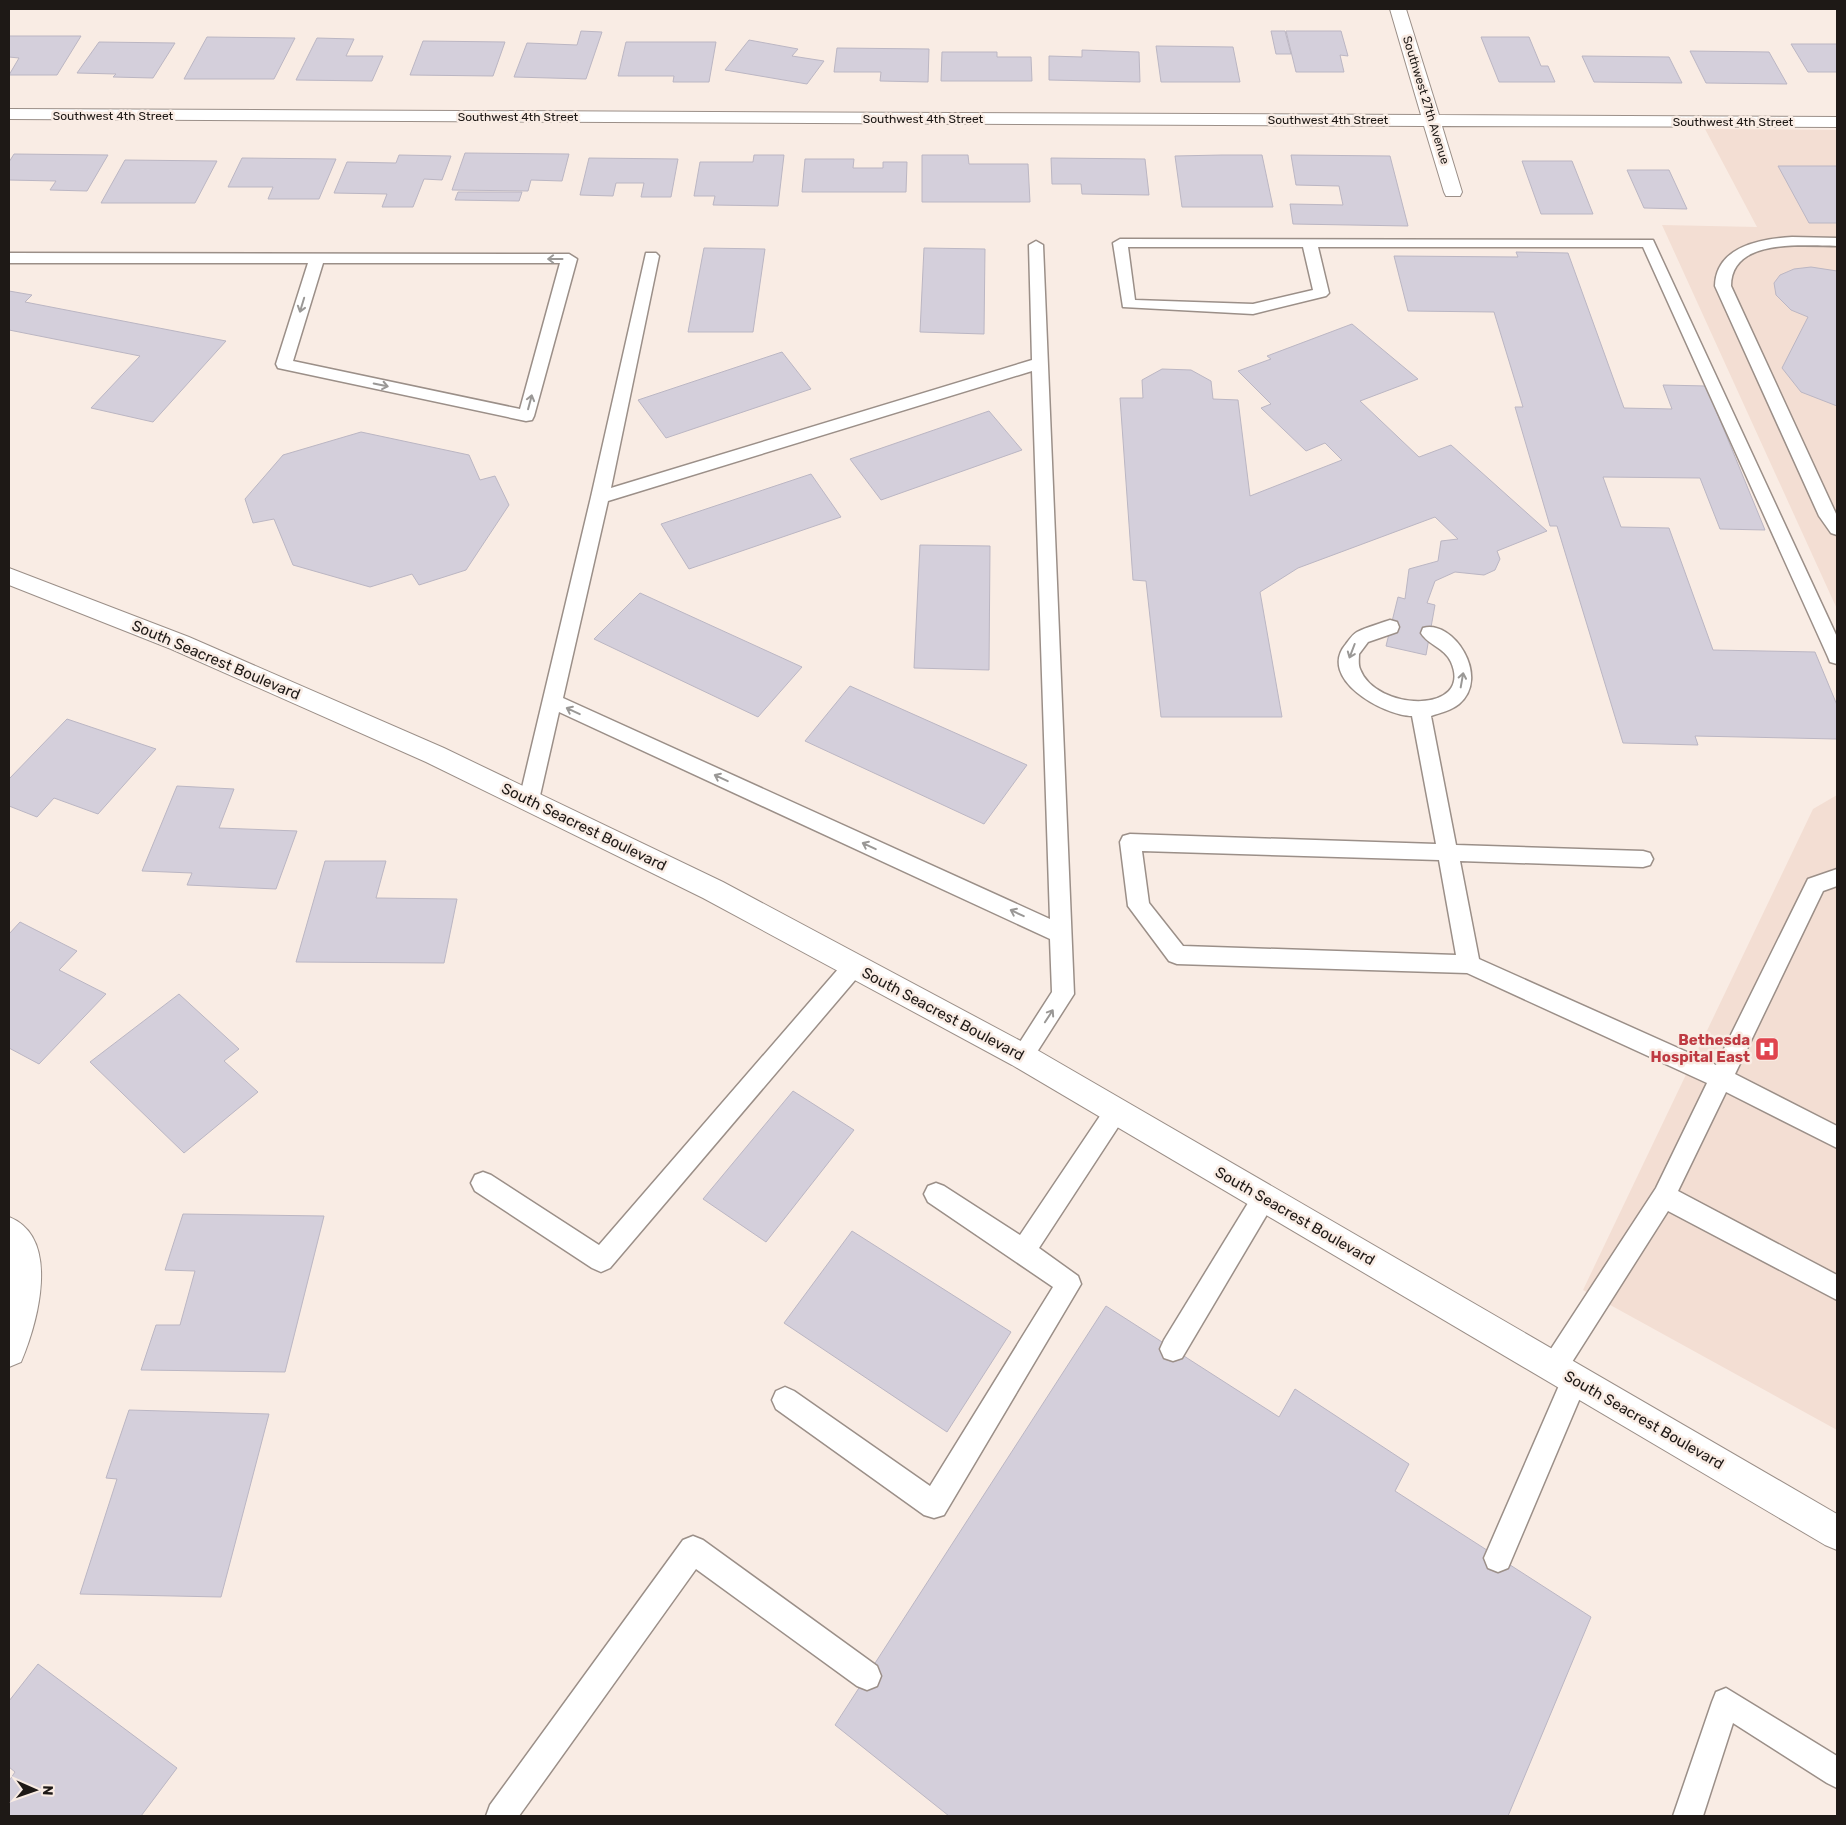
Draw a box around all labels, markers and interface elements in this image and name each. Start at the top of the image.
street label: Southwest 27th Avenue [1400,34,1452,166]
street label: Southwest 4th Street [53,109,174,123]
street label: Southwest 4th Street [458,110,579,124]
street label: Southwest 4th Street [863,112,984,126]
street label: Southwest 4th Street [1268,113,1389,127]
street label: Southwest 4th Street [1673,115,1794,129]
one-way arrow [548,254,564,264]
one-way arrow [297,296,307,312]
one-way arrow [373,381,389,390]
one-way arrow [526,395,535,411]
street label: South Seacrest Boulevard [129,616,303,704]
one-way arrow [1347,643,1356,658]
one-way arrow [1457,672,1467,688]
one-way arrow [566,706,581,715]
one-way arrow [714,773,729,783]
street label: South Seacrest Boulevard [499,779,669,875]
one-way arrow [862,840,877,850]
one-way arrow [1010,908,1025,918]
street label: South Seacrest Boulevard [859,964,1027,1064]
one-way arrow [1044,1009,1054,1023]
place label: Bethesda Hospital East [1651,1031,1750,1066]
hospital icon: Bethesda Hospital East [1754,1036,1780,1062]
street label: South Seacrest Boulevard [1212,1163,1378,1269]
street label: South Seacrest Boulevard [1561,1367,1727,1473]
north arrow [10,1765,60,1815]
text: N [39,1785,56,1796]

